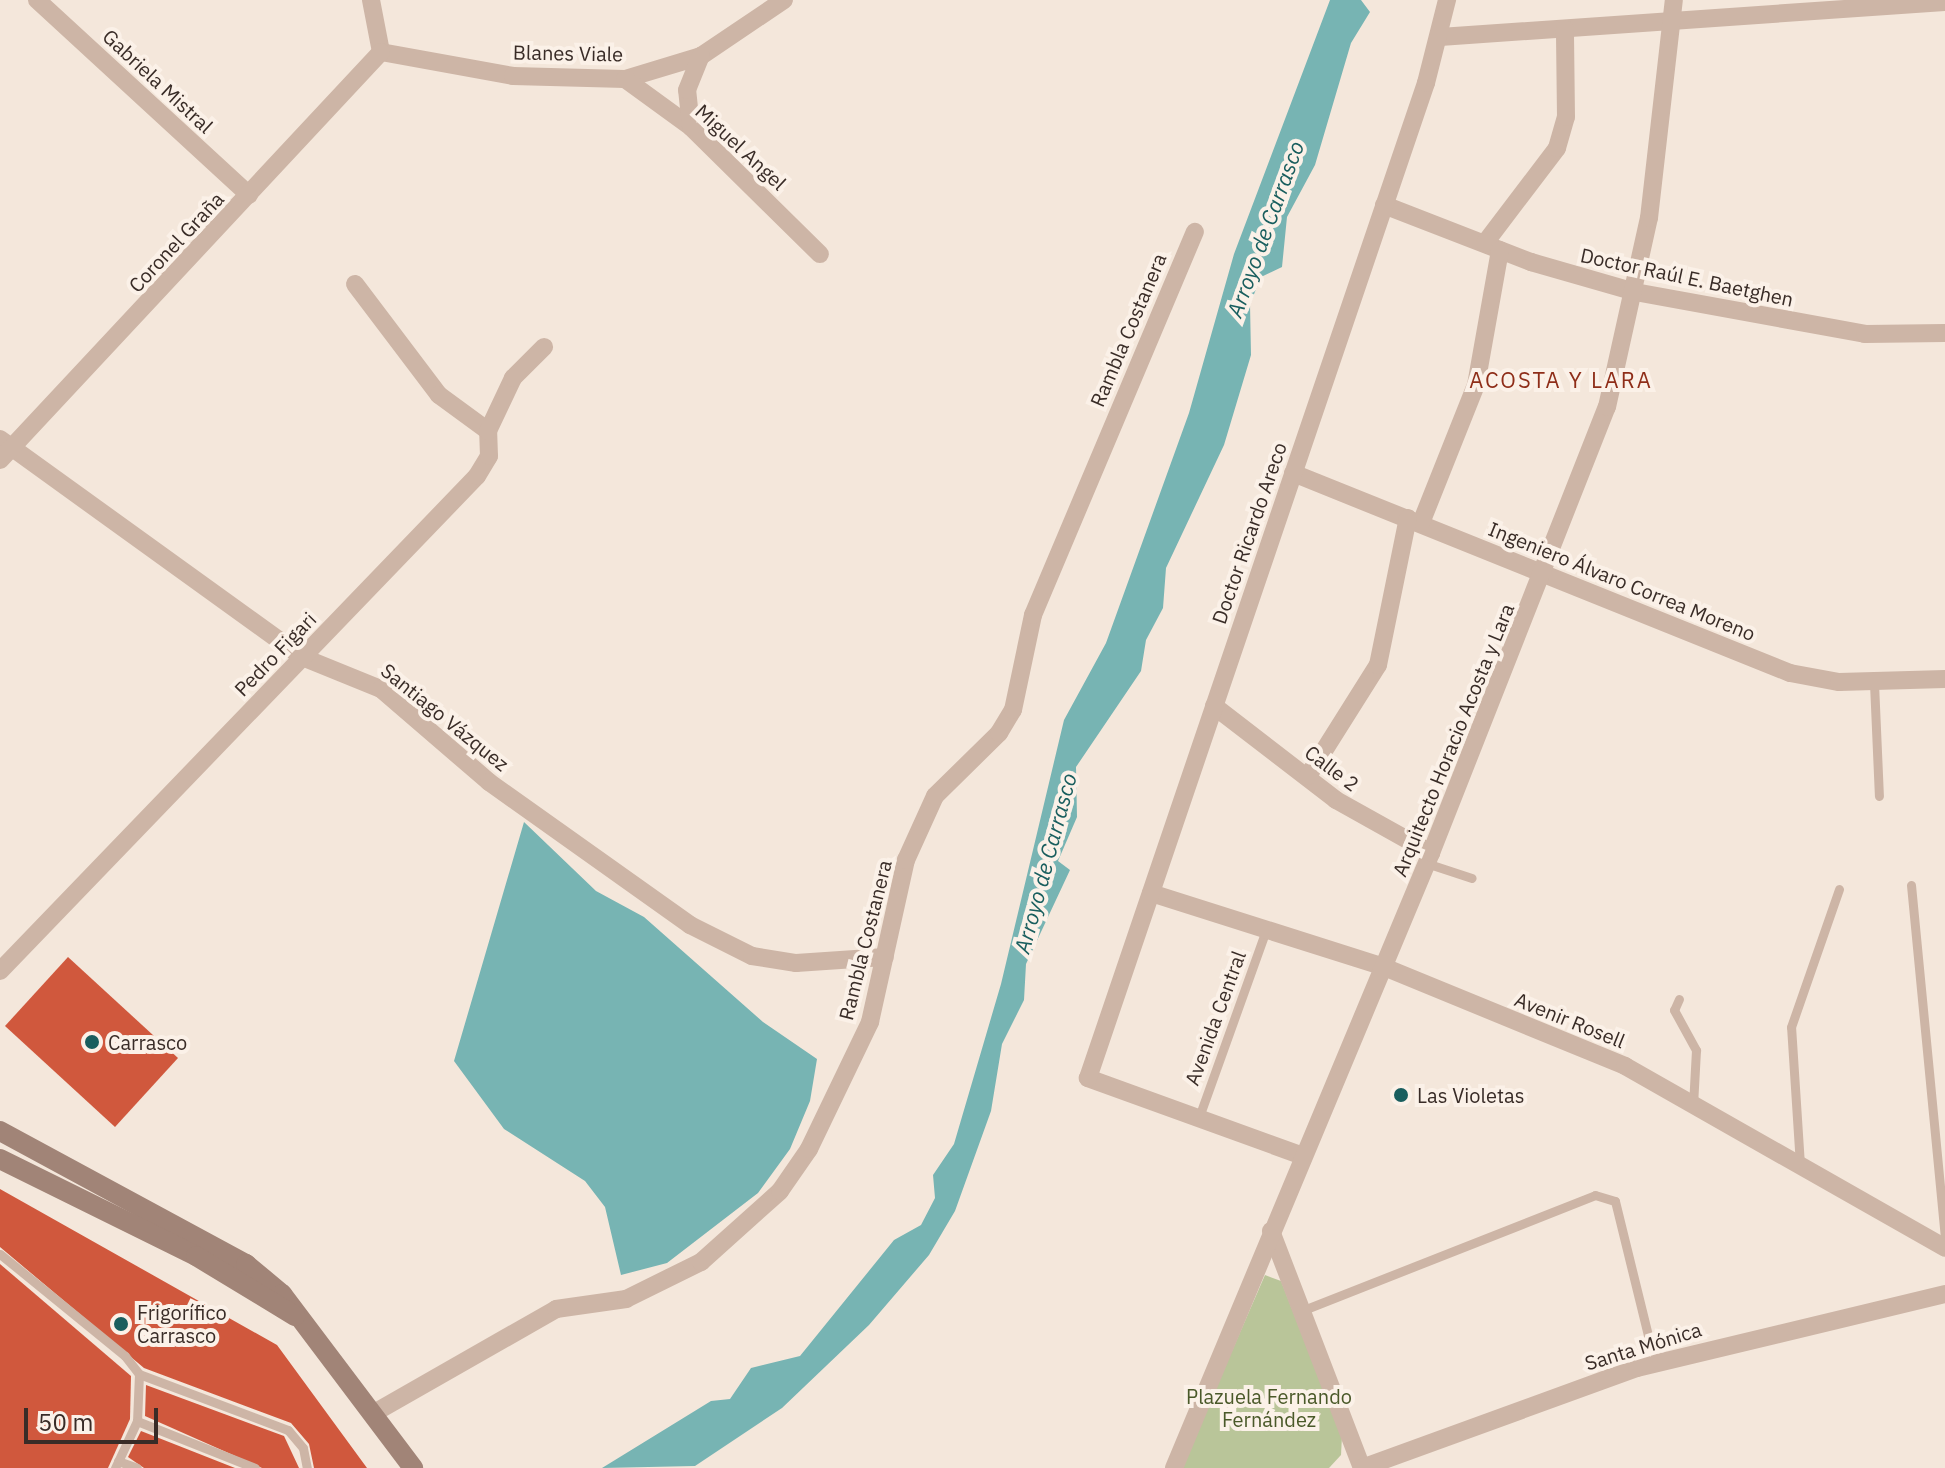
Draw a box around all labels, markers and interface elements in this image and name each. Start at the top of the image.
street label: Gabriela Mistral [98,24,218,138]
street label: Blanes Viale [513,40,623,66]
street label: Miguel Angel [691,99,791,195]
water label: Arroyo de Carrasco [1221,137,1309,321]
street label: Coronel Graña [123,187,229,297]
street label: Doctor Raúl E. Baetghen [1578,243,1796,311]
street label: Rambla Costanera [1085,250,1171,410]
district label: ACOSTA Y LARA [1469,367,1653,393]
street label: Doctor Ricardo Areco [1207,439,1291,627]
street label: Ingeniero Álvaro Correa Moreno [1485,516,1759,646]
street label: Arquitecto Horacio Acosta y Lara [1387,600,1519,880]
street label: Pedro Figari [229,607,321,701]
street label: Santiago Vázquez [376,658,514,776]
street label: Calle 2 [1300,740,1364,796]
water label: Arroyo de Carrasco [1008,770,1082,956]
street label: Rambla Costanera [833,857,897,1023]
street label: Avenida Central [1180,947,1250,1089]
street label: Avenir Rosell [1511,987,1629,1053]
place label: Carrasco [108,1030,187,1054]
marker: Carrasco [83,1033,101,1051]
place label: Las Violetas [1417,1083,1524,1107]
marker: Las Violetas [1392,1086,1410,1104]
place label: Frigorífico Carrasco [137,1300,227,1347]
marker: Frigorífico Carrasco [112,1315,130,1333]
street label: Santa Mónica [1582,1317,1704,1375]
park label: Plazuela Fernando Fernández [1186,1385,1352,1432]
scale bar [28,1392,162,1442]
text: 50 m [38,1406,93,1438]

